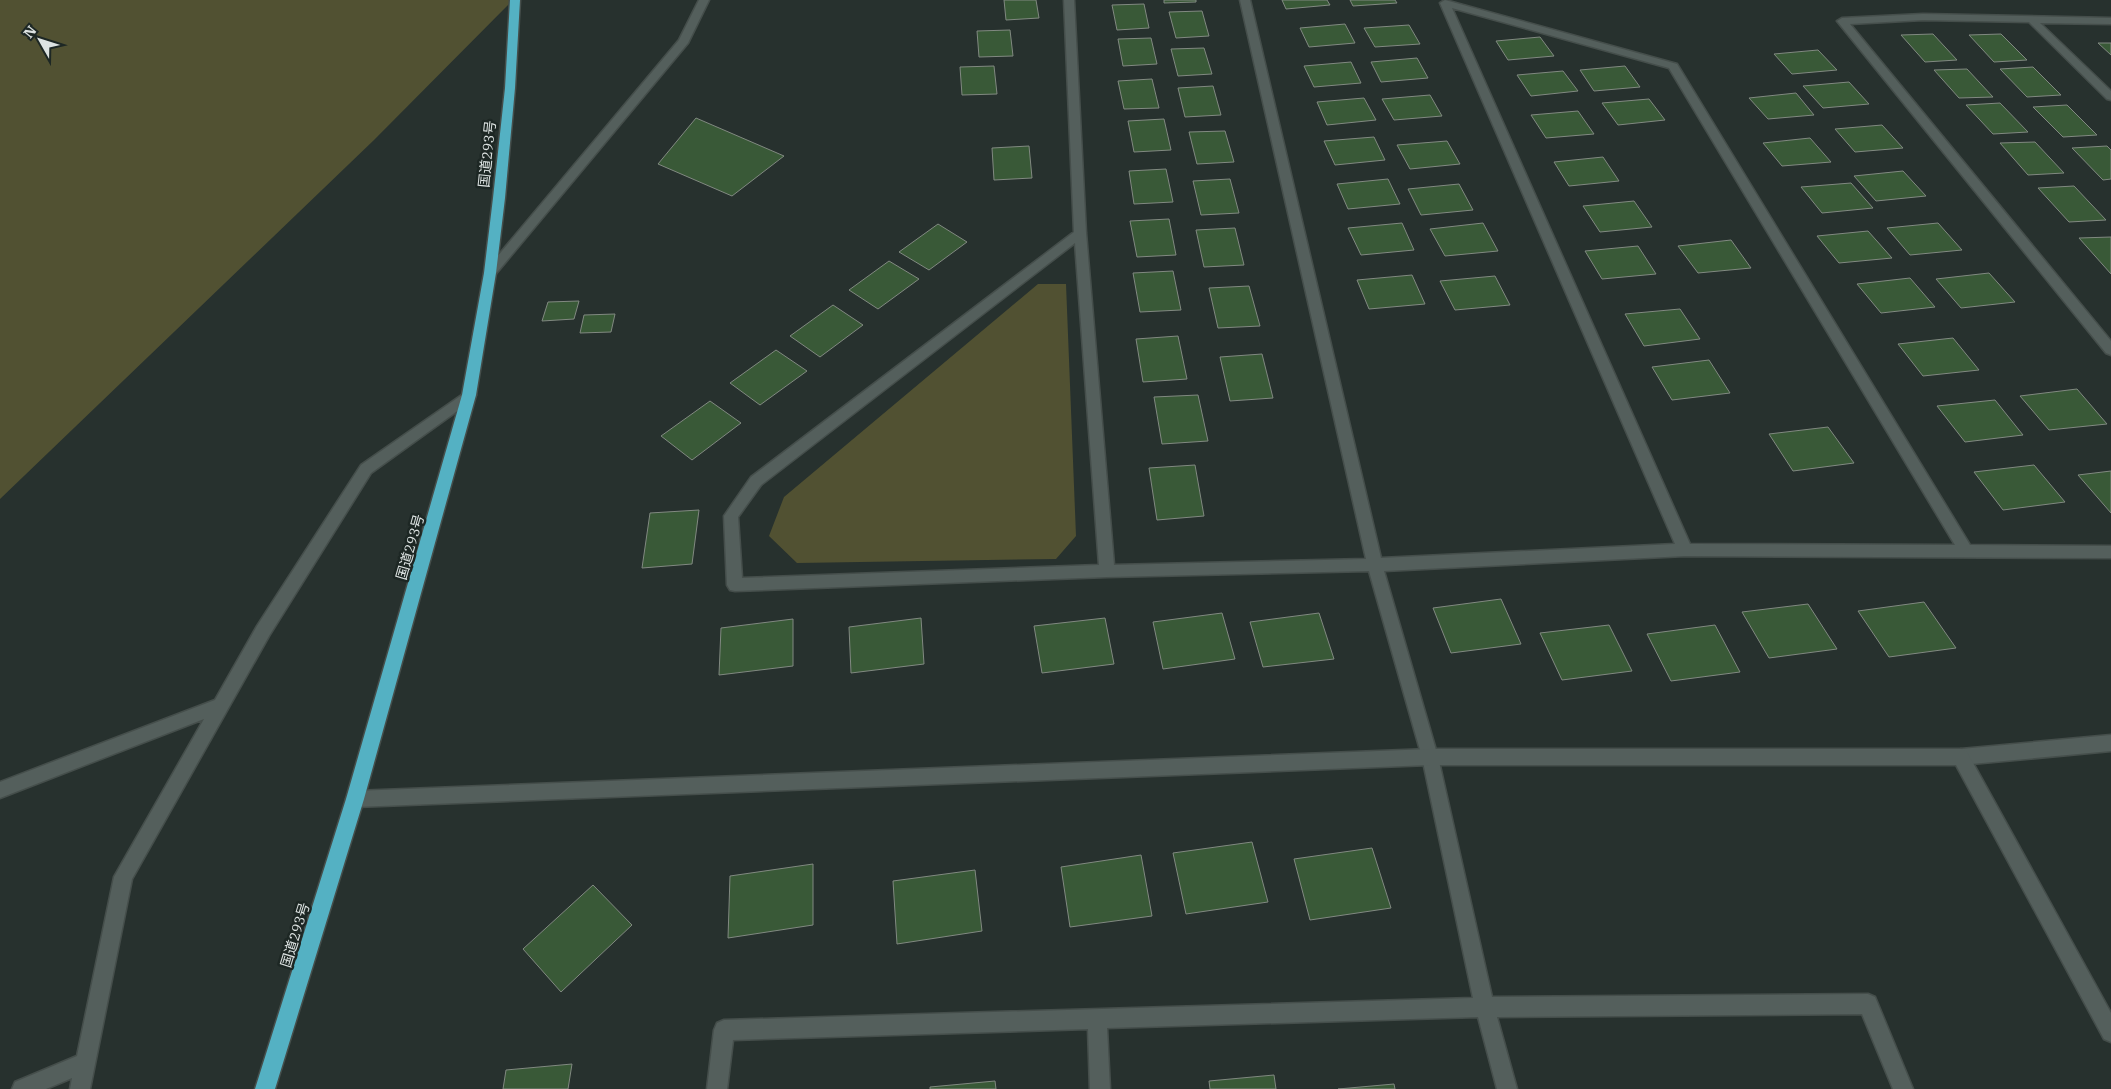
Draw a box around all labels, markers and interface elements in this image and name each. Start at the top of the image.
north arrow [15,15,65,65]
text: N [19,22,40,42]
street label: 国道293号 [475,120,499,188]
street label: 国道293号 [392,512,428,582]
street label: 国道293号 [277,900,313,970]

